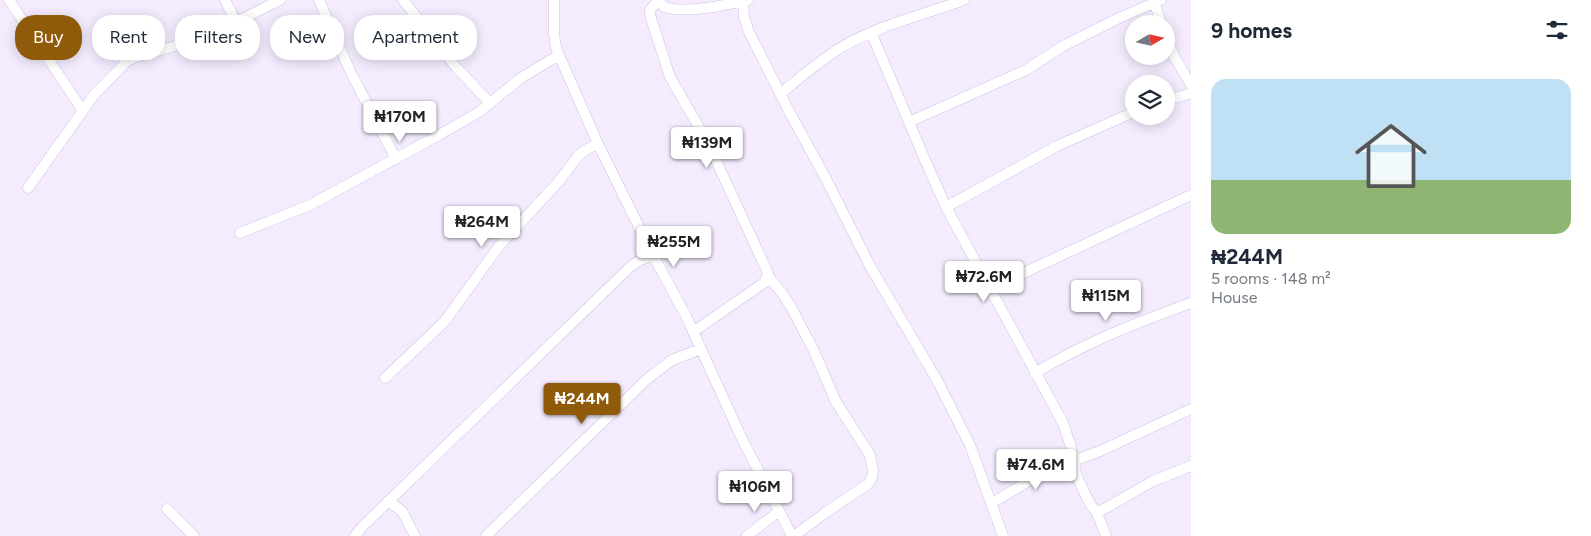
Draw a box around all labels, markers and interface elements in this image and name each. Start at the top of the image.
chip: Buy [15,15,82,60]
chip: Rent [92,15,165,60]
chip: Filters [175,15,260,60]
chip: New [270,15,344,60]
chip: Apartment [354,15,477,60]
north arrow [1125,15,1175,65]
map controls [1125,15,1175,125]
icon: filters [1543,16,1571,44]
text: 9 homes [1211,18,1292,43]
button: layers [1125,75,1175,125]
pin: ₦170M [365,100,435,143]
text: ₦170M [374,107,426,126]
icon: home [1346,111,1436,201]
pin: ₦139M [672,126,742,169]
text: ₦139M [682,133,732,152]
pin: ₦264M [447,206,517,248]
text: ₦264M [455,212,509,231]
pin: ₦255M [639,226,709,268]
text: ₦255M [647,232,701,251]
text: ₦244M [1211,244,1283,269]
pin: ₦72.6M [943,260,1025,303]
text: ₦72.6M [956,267,1012,286]
text: 5 rooms · 148 m² [1211,269,1331,288]
pin: ₦115M [1071,280,1141,322]
text: ₦115M [1082,286,1130,305]
text: House [1211,288,1257,307]
pin: ₦244M [547,382,617,425]
text: ₦244M [555,389,609,408]
pin: ₦74.6M [995,448,1077,491]
text: ₦74.6M [1007,455,1065,474]
pin: ₦106M [720,470,790,513]
text: ₦106M [729,477,781,496]

